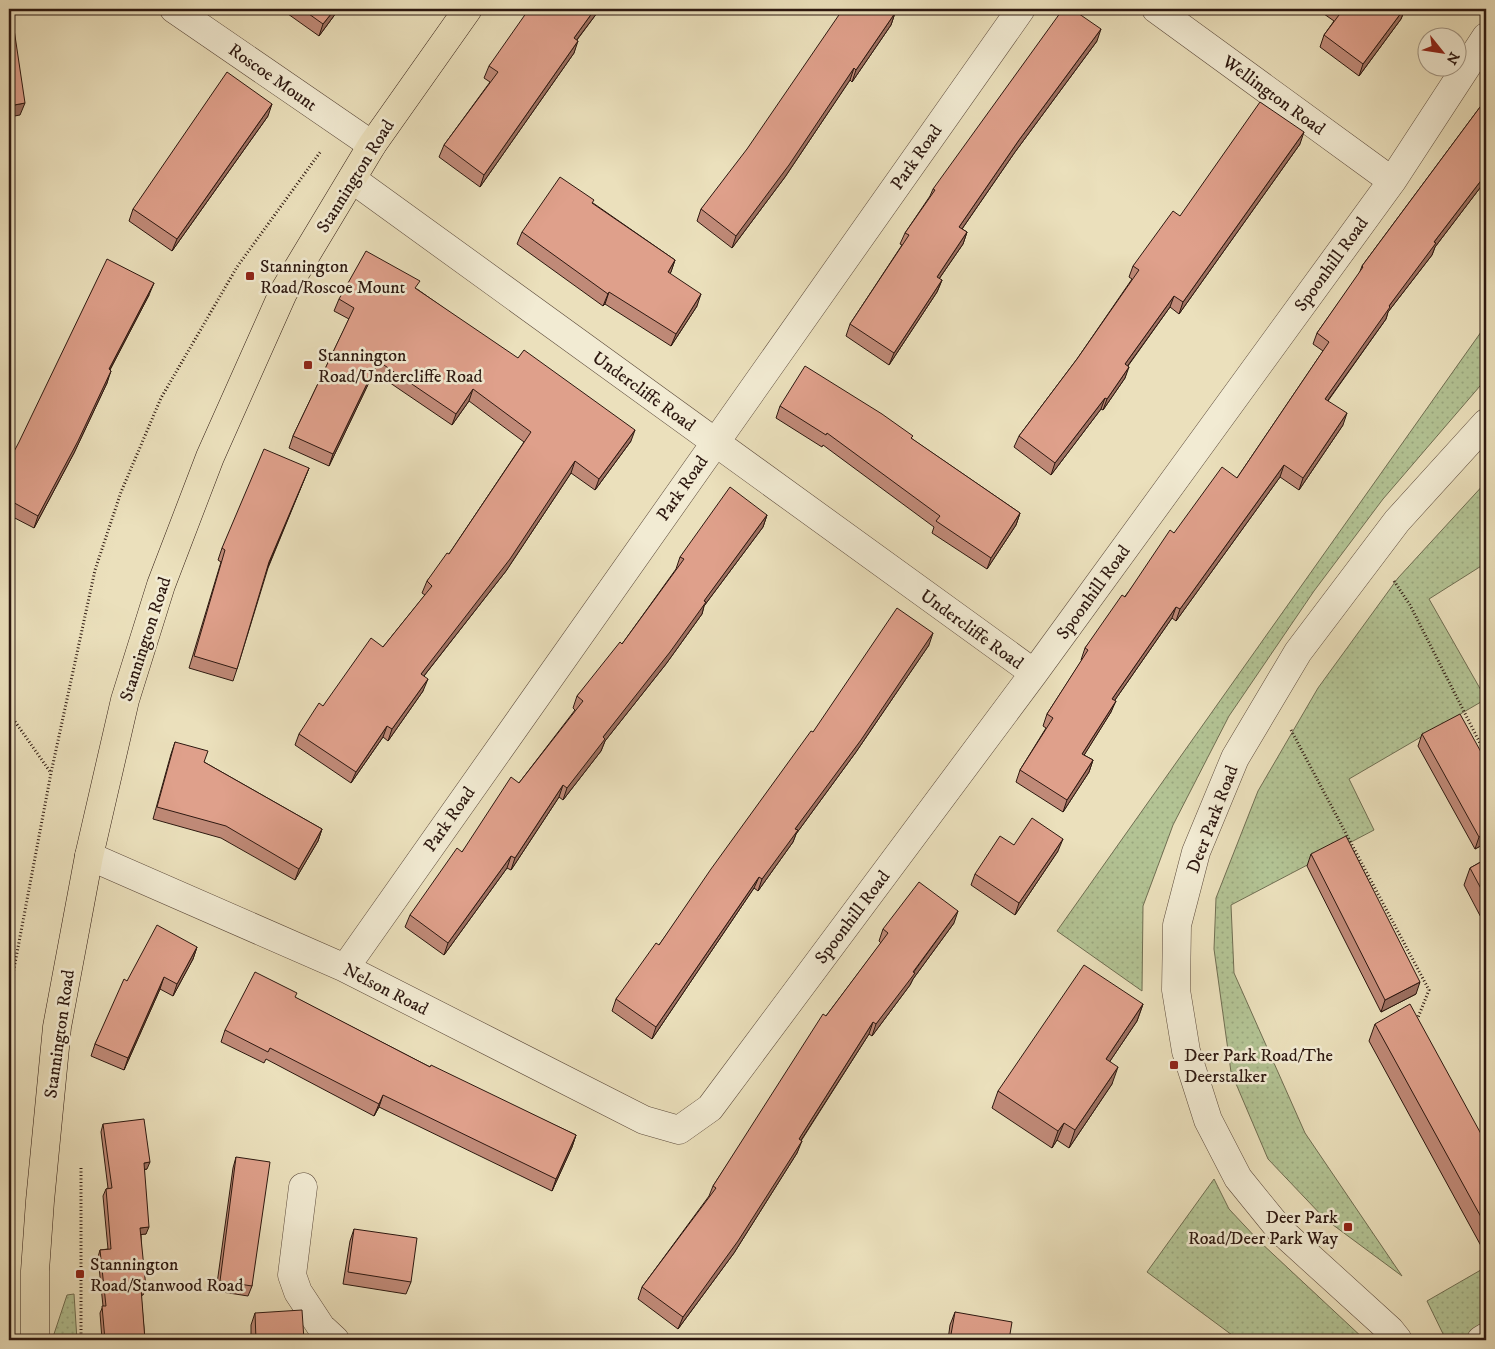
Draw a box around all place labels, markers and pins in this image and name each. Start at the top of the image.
place label: Stannington Road/Roscoe Mount [260,256,406,299]
marker: Stannington Road/Roscoe Mount [244,270,256,282]
place label: Stannington Road/Undercliffe Road [318,345,483,388]
marker: Stannington Road/Undercliffe Road [302,359,314,371]
place label: Deer Park Road/The Deerstalker [1184,1045,1333,1088]
marker: Deer Park Road/The Deerstalker [1168,1059,1180,1071]
place label: Deer Park Road/Deer Park Way [1188,1207,1338,1250]
marker: Deer Park Road/Deer Park Way [1342,1221,1354,1233]
place label: Stannington Road/Stanwood Road [90,1254,243,1297]
marker: Stannington Road/Stanwood Road [74,1268,86,1280]

